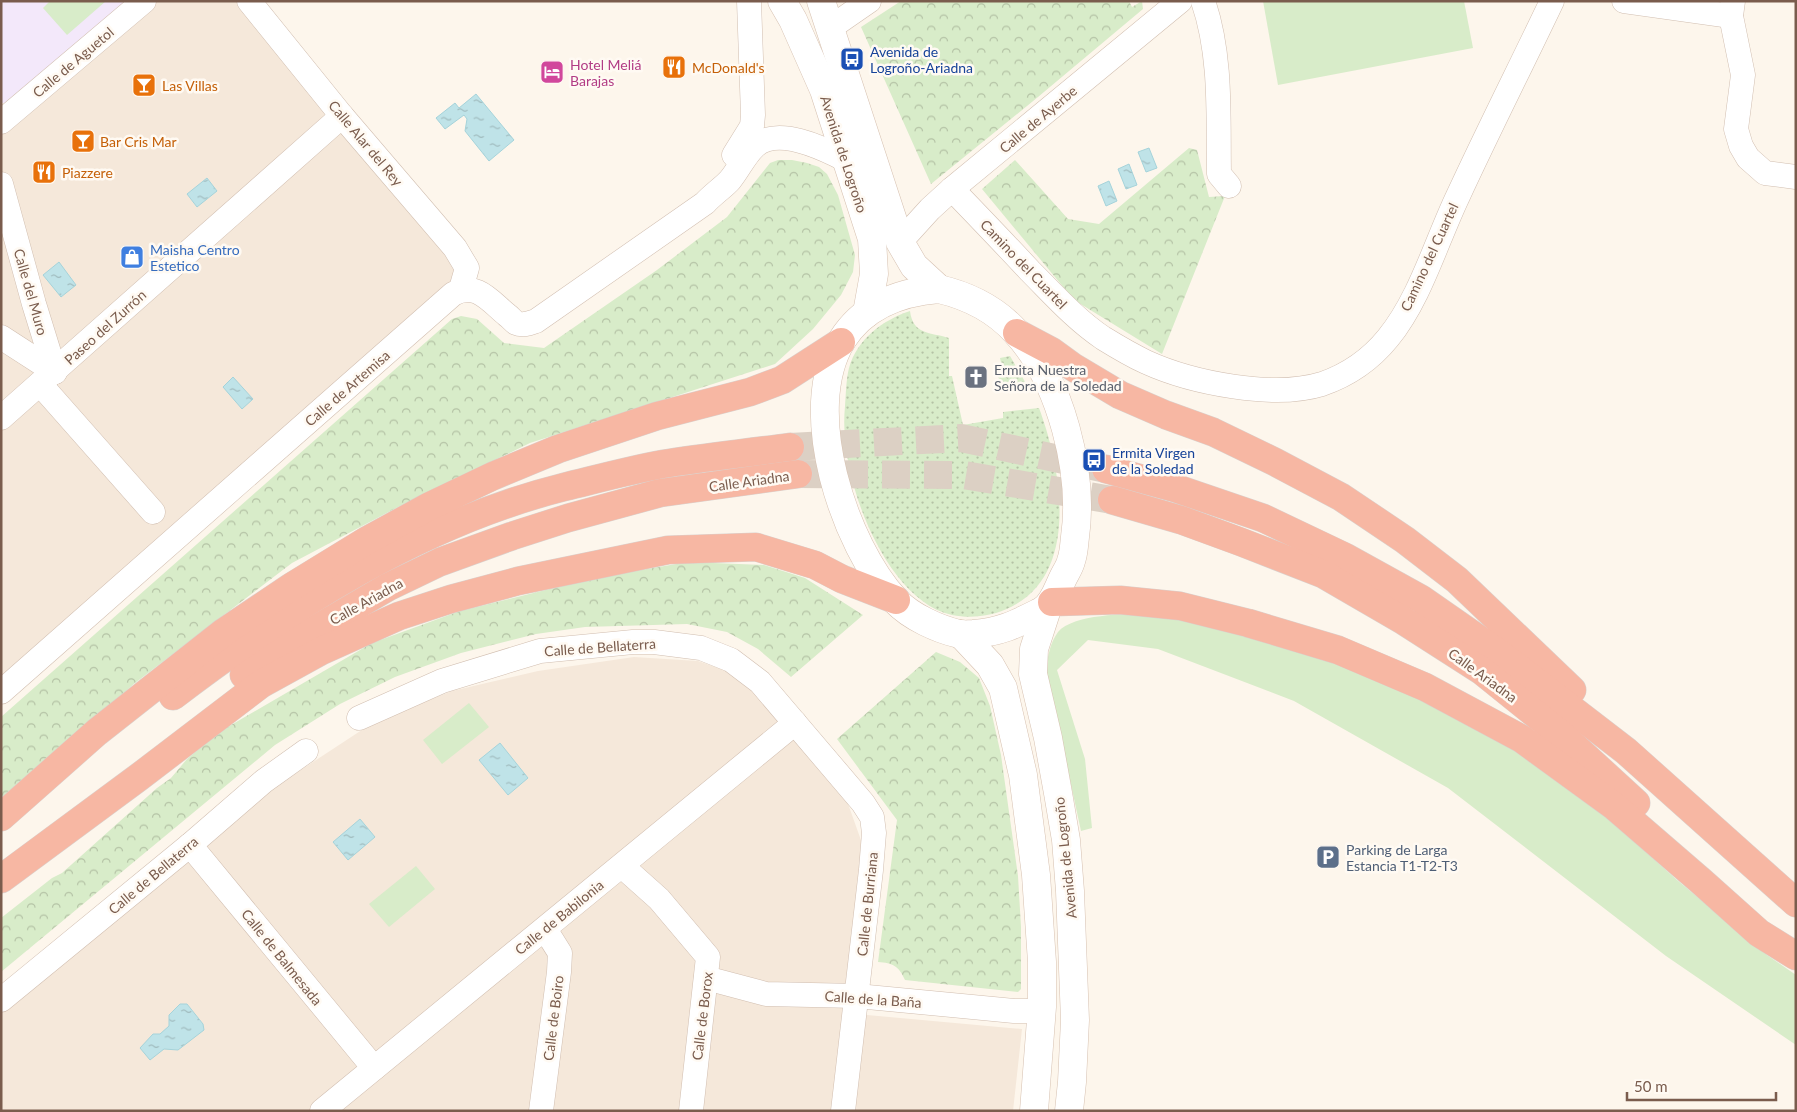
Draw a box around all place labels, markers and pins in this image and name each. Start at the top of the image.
place label: Avenida de Logroño-Ariadna [870,43,973,76]
bus stop icon: Avenida de Logroño-Ariadna [839,46,865,72]
restaurant icon: McDonald's [661,54,687,80]
place label: Hotel Meliá Barajas [570,56,641,89]
hotel icon: Hotel Meliá Barajas [539,59,565,85]
place label: McDonald's [692,59,765,76]
bar icon: Las Villas [131,72,157,98]
place label: Las Villas [162,77,218,94]
bar icon: Bar Cris Mar [70,128,96,154]
place label: Bar Cris Mar [100,133,177,150]
restaurant icon: Piazzere [31,159,57,185]
place label: Piazzere [62,164,113,181]
place label: Maisha Centro Estetico [150,241,240,274]
shop icon: Maisha Centro Estetico [119,244,145,270]
place label: Ermita Nuestra Señora de la Soledad [994,361,1122,394]
church icon: Ermita Nuestra Señora de la Soledad [963,364,989,390]
place label: Ermita Virgen de la Soledad [1112,444,1195,477]
bus stop icon: Ermita Virgen de la Soledad [1081,447,1107,473]
place label: Parking de Larga Estancia T1-T2-T3 [1346,841,1458,874]
parking icon: Parking de Larga Estancia T1-T2-T3 [1315,844,1341,870]

